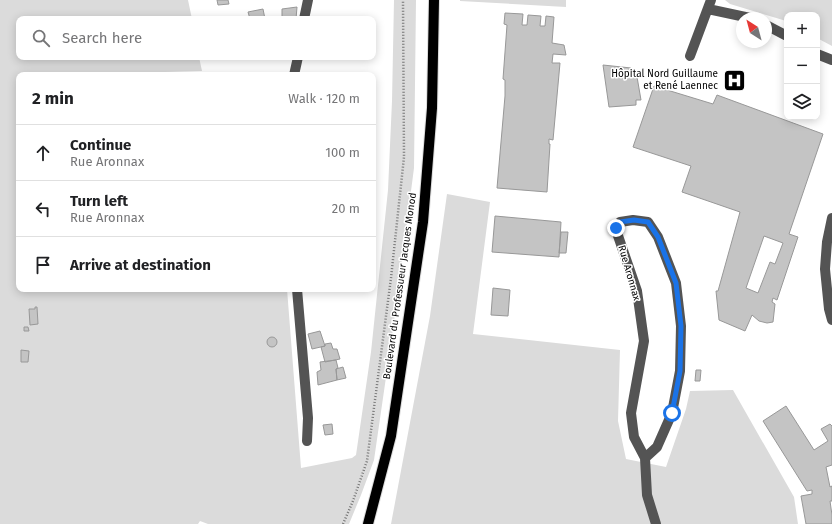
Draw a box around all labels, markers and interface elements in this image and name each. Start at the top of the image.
north arrow [736,12,772,48]
map controls [784,12,820,120]
button: + [784,12,820,48]
search box [16,16,376,60]
icon: search [30,27,52,49]
text: Search here [62,29,142,47]
button: − [784,48,820,84]
hospital icon: Hôpital Nord Guillaume et René Laennec [721,67,747,93]
place label: Hôpital Nord Guillaume et René Laennec [611,68,718,92]
button: layers [784,84,820,120]
text: 2 min [32,88,74,109]
text: Walk · 120 m [288,91,360,106]
text: Continue [70,136,131,154]
icon: ahead [32,142,54,164]
text: 100 m [325,145,360,160]
text: Rue Aronnax [70,154,144,169]
text: Turn left [70,192,128,210]
street label: Boulevard du Professueur Jacques Monod [381,192,419,380]
icon: left [32,198,54,220]
text: 20 m [332,201,360,216]
text: Rue Aronnax [70,210,144,225]
route end [607,219,625,237]
street label: Rue Aronnax [615,244,643,302]
icon: arrive [32,254,54,276]
text: Arrive at destination [70,256,211,274]
route start [663,404,681,422]

